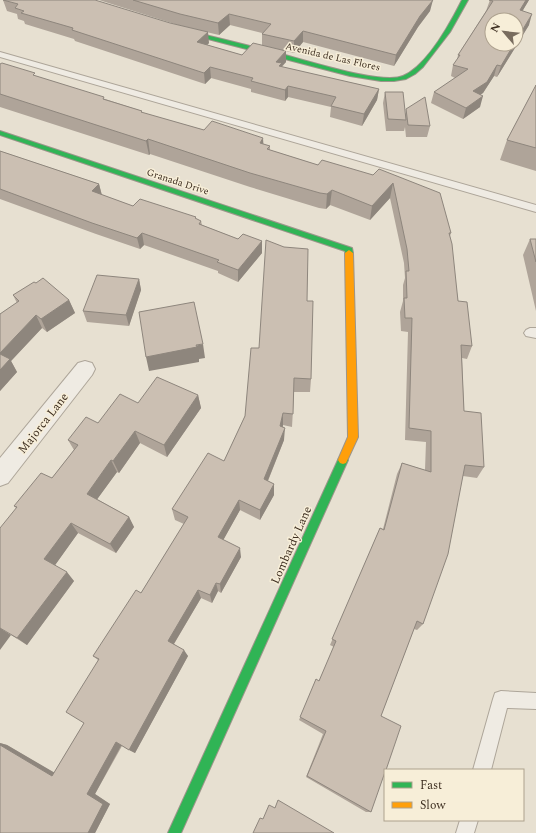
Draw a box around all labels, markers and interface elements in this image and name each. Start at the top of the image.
north arrow [484,12,524,52]
text: N [486,20,505,35]
street label: Avenida de Las Flores [284,38,382,76]
street label: Granada Drive [144,164,211,200]
street label: Majorca Lane [13,388,74,458]
street label: Lombardy Lane [266,503,317,587]
legend [384,769,524,821]
text: Fast [420,776,442,795]
text: Slow [420,796,446,815]

